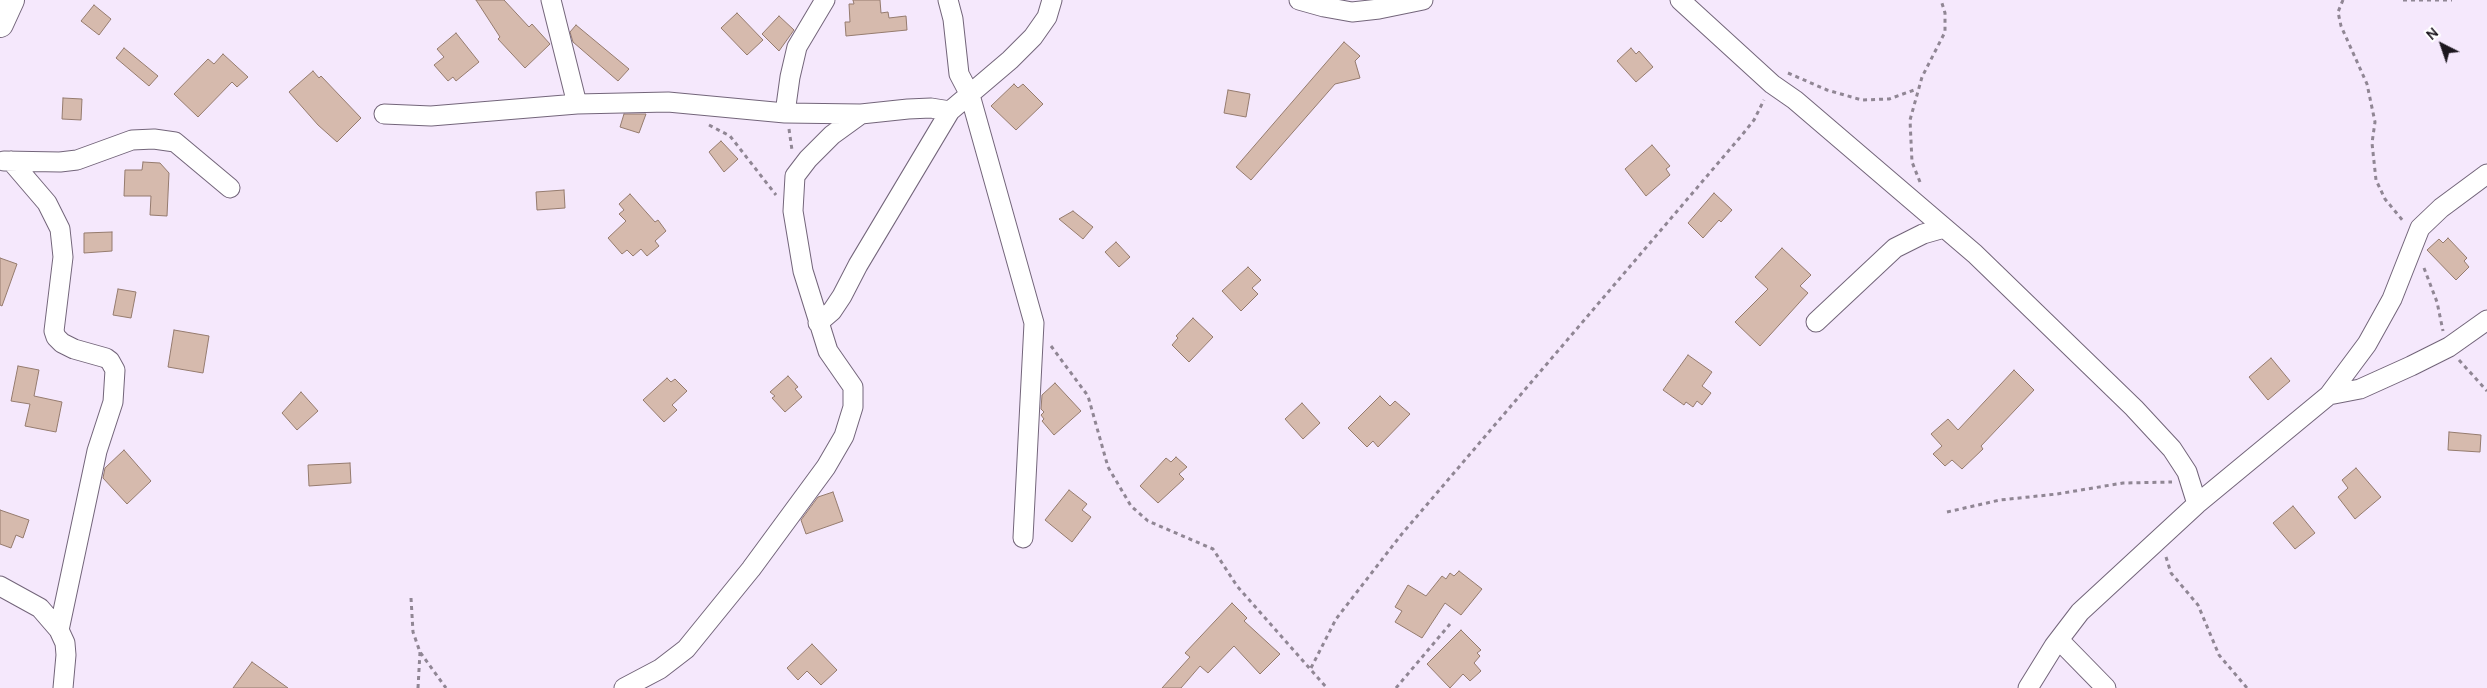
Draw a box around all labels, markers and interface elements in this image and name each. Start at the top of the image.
north arrow [2417,20,2467,70]
text: N [2422,23,2442,44]

